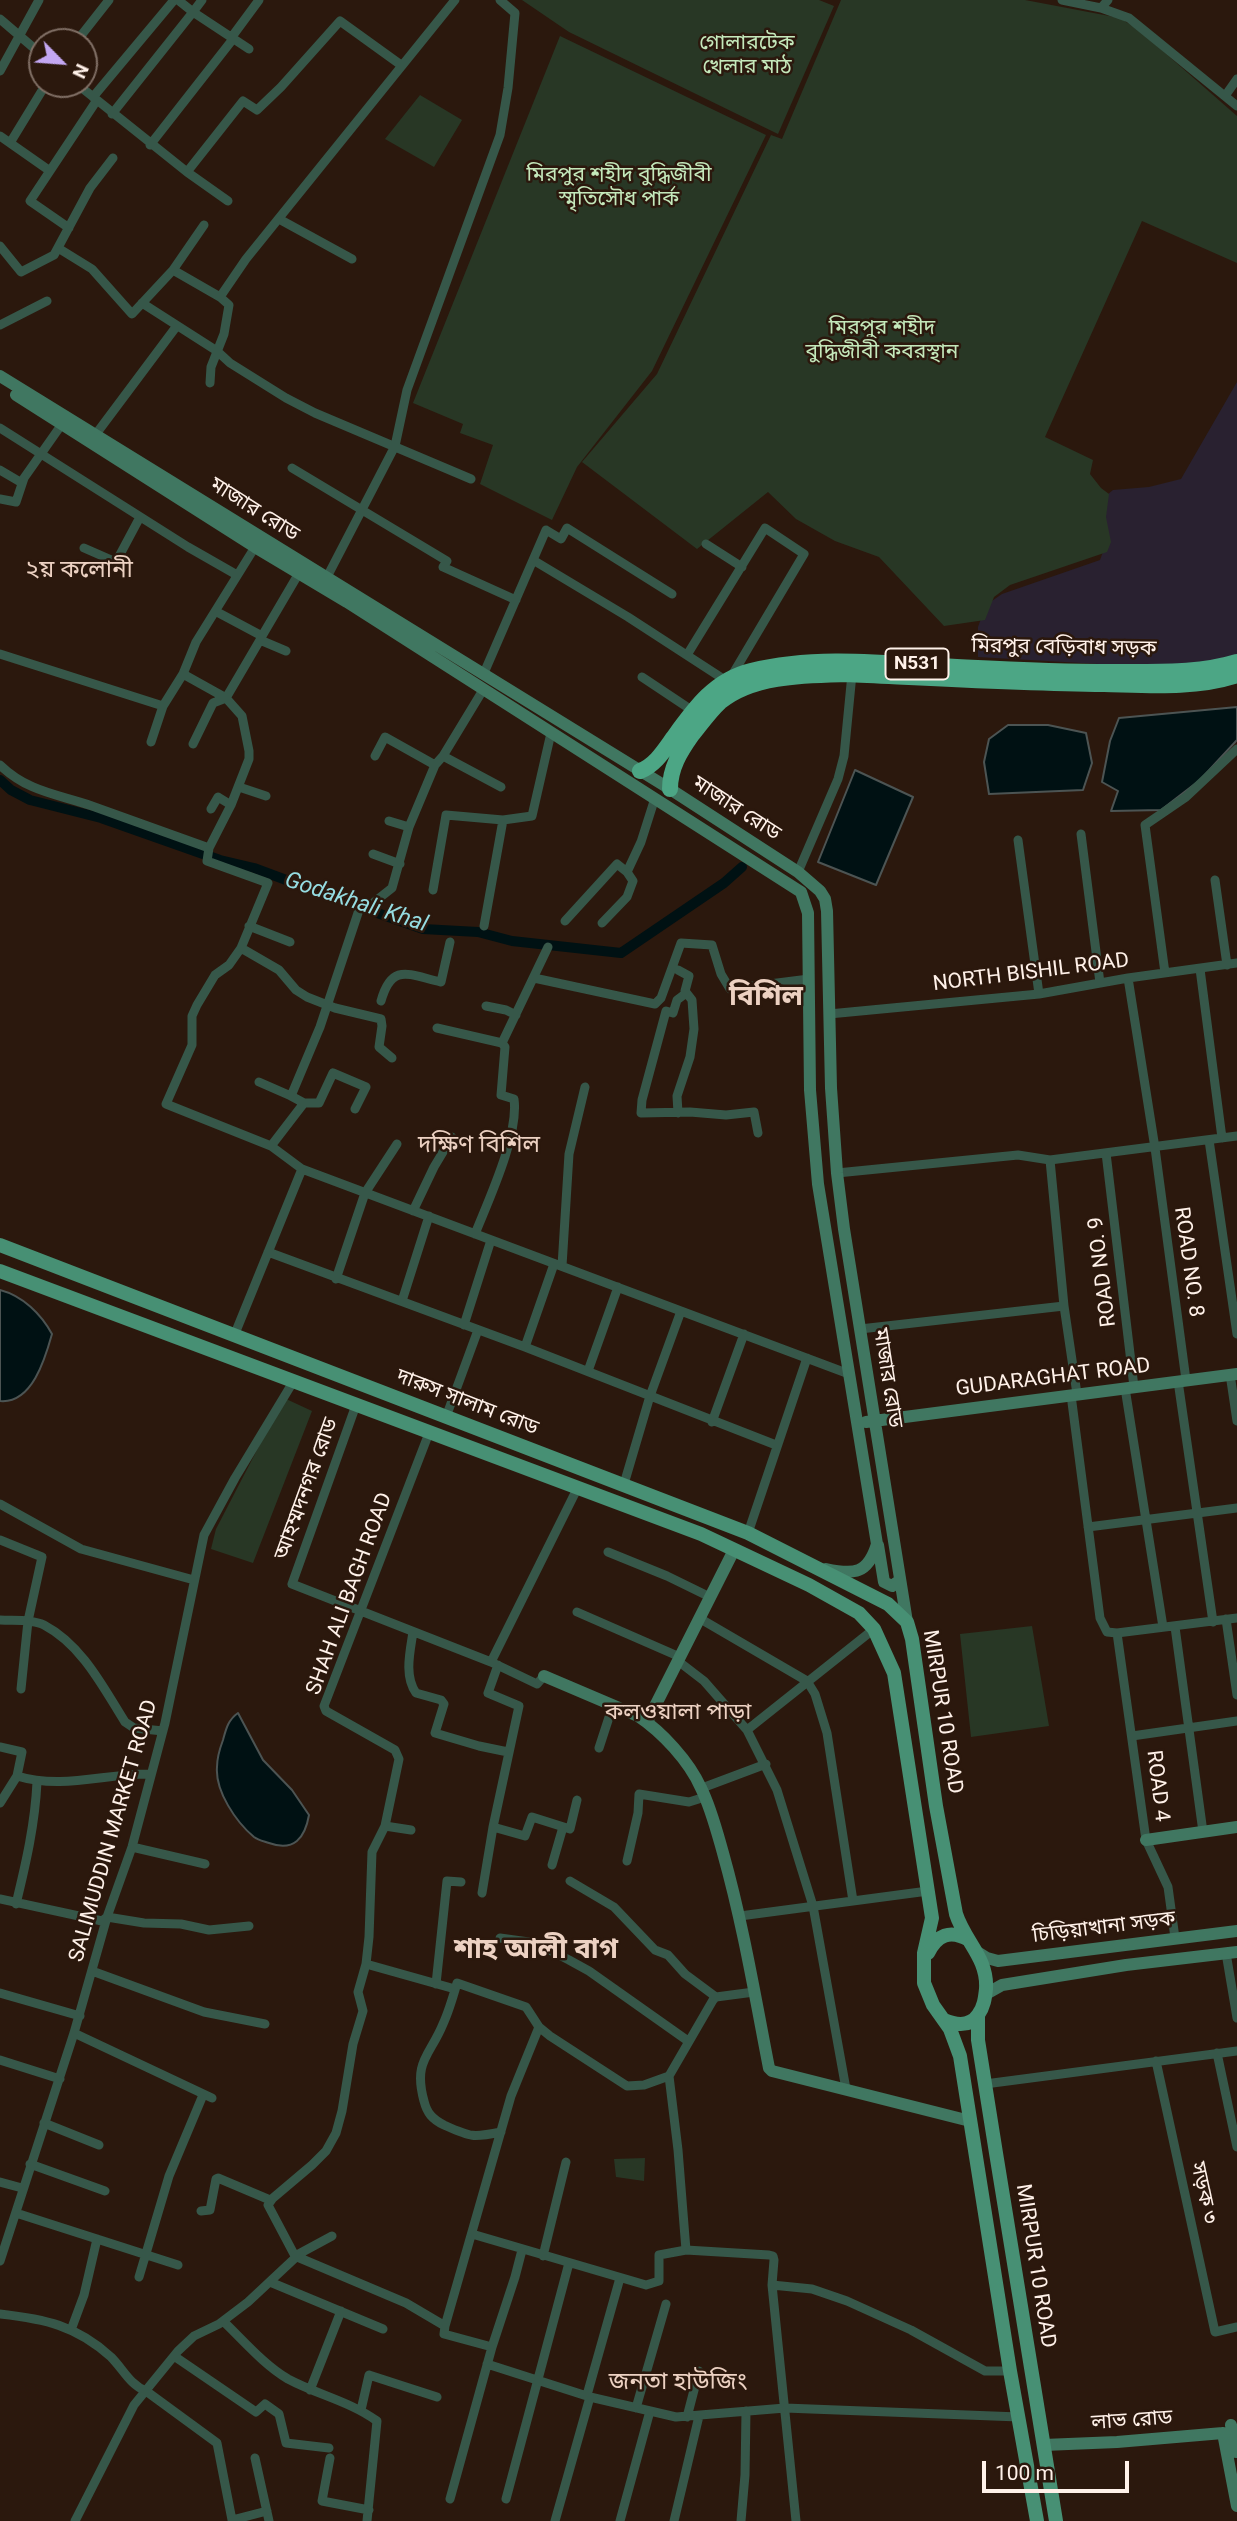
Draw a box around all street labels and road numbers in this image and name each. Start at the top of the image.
street label: মাজার রোড [205,473,303,547]
street label: মিরপুর বেড়িবাধ সড়ক [971,634,1157,662]
road number: N531 [886,649,948,680]
street label: মাজার রোড [687,771,785,847]
street label: NORTH BISHIL ROAD [932,948,1130,998]
street label: ROAD NO. 8 [1168,1205,1208,1319]
street label: ROAD NO. 9 [1084,1215,1122,1329]
street label: মাজার রোড [867,1326,907,1430]
street label: GUDARAGHAT ROAD [954,1354,1152,1402]
street label: দারুস সালাম রোড [392,1364,542,1442]
street label: আহম্মদনগর রোড [270,1415,344,1563]
street label: SHAH ALI BAGH ROAD [302,1489,398,1699]
street label: MIRPUR 10 ROAD [917,1628,967,1796]
street label: SALIMUDDIN MARKET ROAD [64,1697,164,1965]
street label: ROAD 4 [1140,1749,1174,1823]
street label: চিড়িয়াখানা সড়ক [1031,1907,1177,1949]
street label: সড়ক ৩ [1184,2160,1222,2226]
street label: MIRPUR 10 ROAD [1010,2182,1060,2350]
street label: লাভ রোড [1090,2406,1174,2436]

